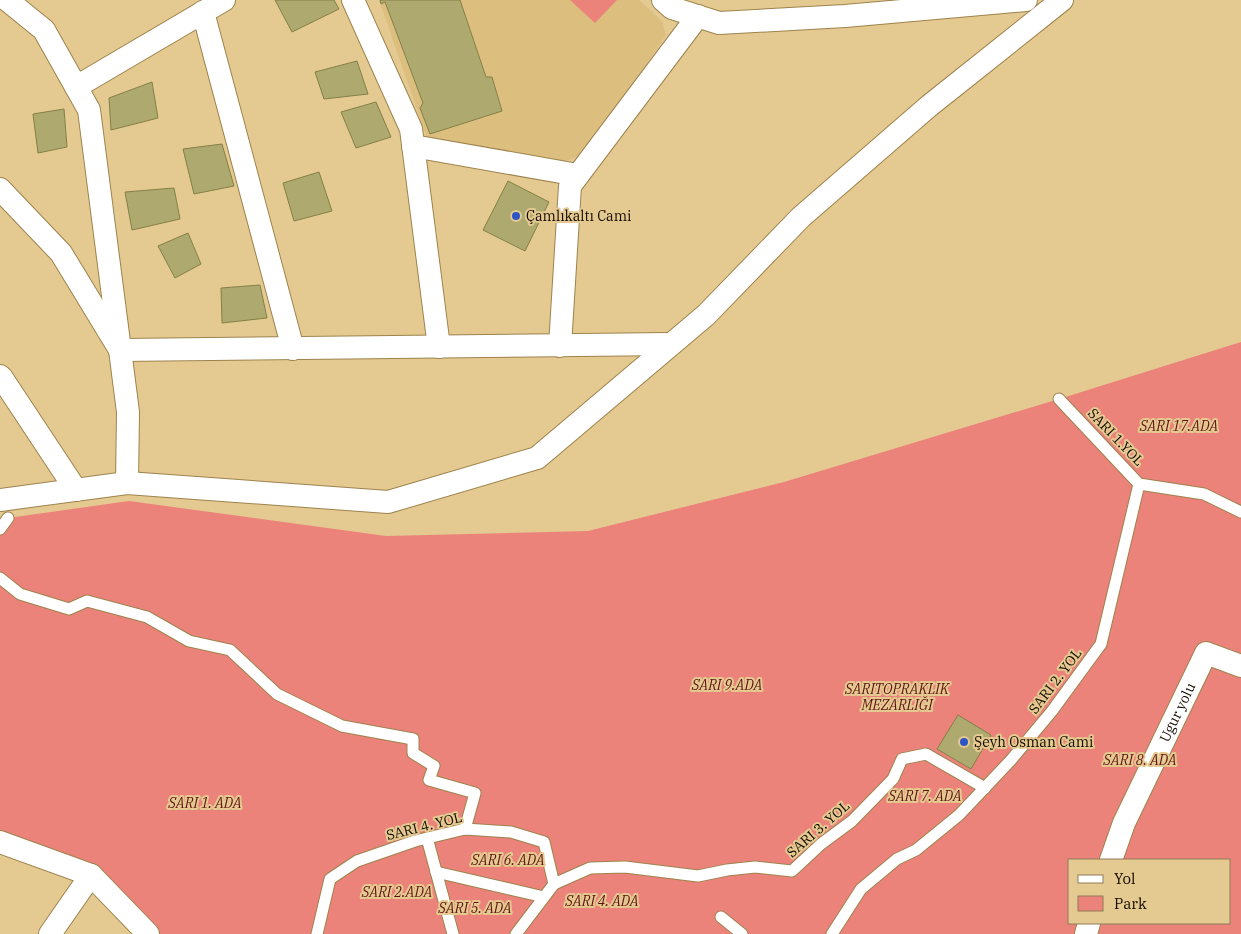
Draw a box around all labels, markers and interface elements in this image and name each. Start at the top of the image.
place label: Çamlıkaltı Cami [526,207,632,225]
marker: Çamlıkaltı Cami [510,210,522,222]
street label: SARI 1.YOL [1084,404,1148,470]
park label: SARI 17.ADA [1139,417,1218,435]
street label: SARI 2. YOL [1025,645,1085,717]
park label: SARI 9.ADA [691,676,762,694]
street label: Ugur yolu [1155,679,1199,745]
park label: SARITOPRAKLIK MEZARLIĞI [844,680,951,714]
place label: Şeyh Osman Cami [974,733,1094,751]
marker: Şeyh Osman Cami [958,736,970,748]
park label: SARI 8. ADA [1102,751,1177,769]
park label: SARI 7. ADA [887,787,962,805]
park label: SARI 1. ADA [167,794,242,812]
street label: SARI 3. YOL [783,797,853,861]
street label: SARI 4. YOL [384,808,464,844]
park label: SARI 6. ADA [470,851,545,869]
legend [1068,859,1231,924]
text: Yol [1114,869,1135,888]
park label: SARI 2.ADA [361,883,432,901]
park label: SARI 4. ADA [564,892,639,910]
text: Park [1114,894,1147,913]
park label: SARI 5. ADA [437,899,512,917]

